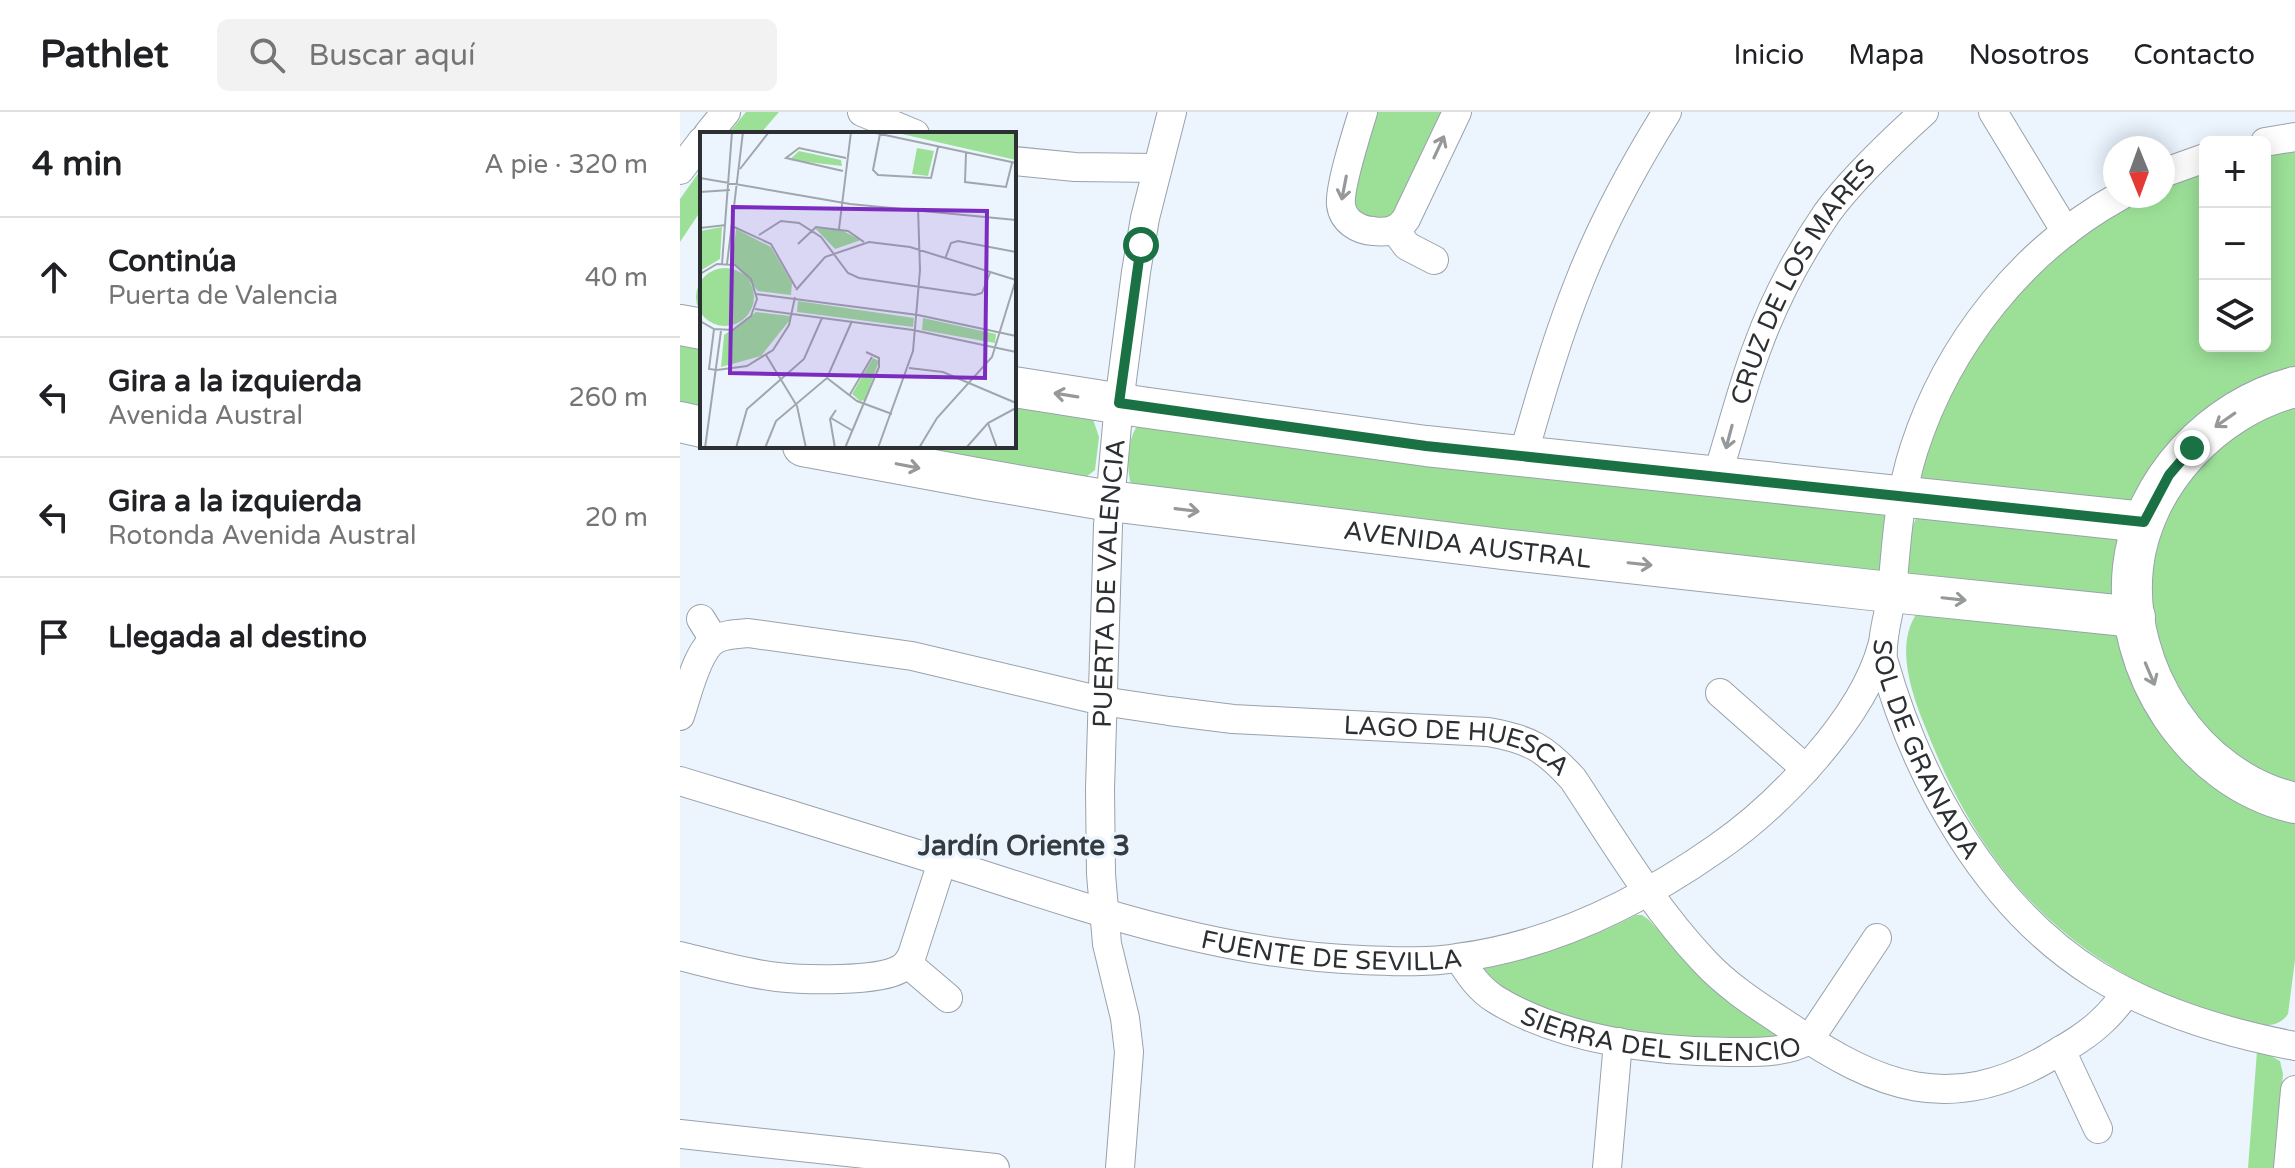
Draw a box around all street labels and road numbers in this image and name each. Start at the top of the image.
street label: CRUZ DE LOS MARES [1724,153,1882,408]
street label: PUERTA DE VALENCIA [1087,437,1132,728]
street label: AVENIDA AUSTRAL [1342,515,1593,575]
street label: SOL DE GRANADA [1866,638,1987,865]
street label: LAGO DE HUESCA [1343,710,1576,782]
street label: FUENTE DE SEVILLA [1198,924,1464,977]
street label: SIERRA DEL SILENCIO [1516,1000,1805,1068]

